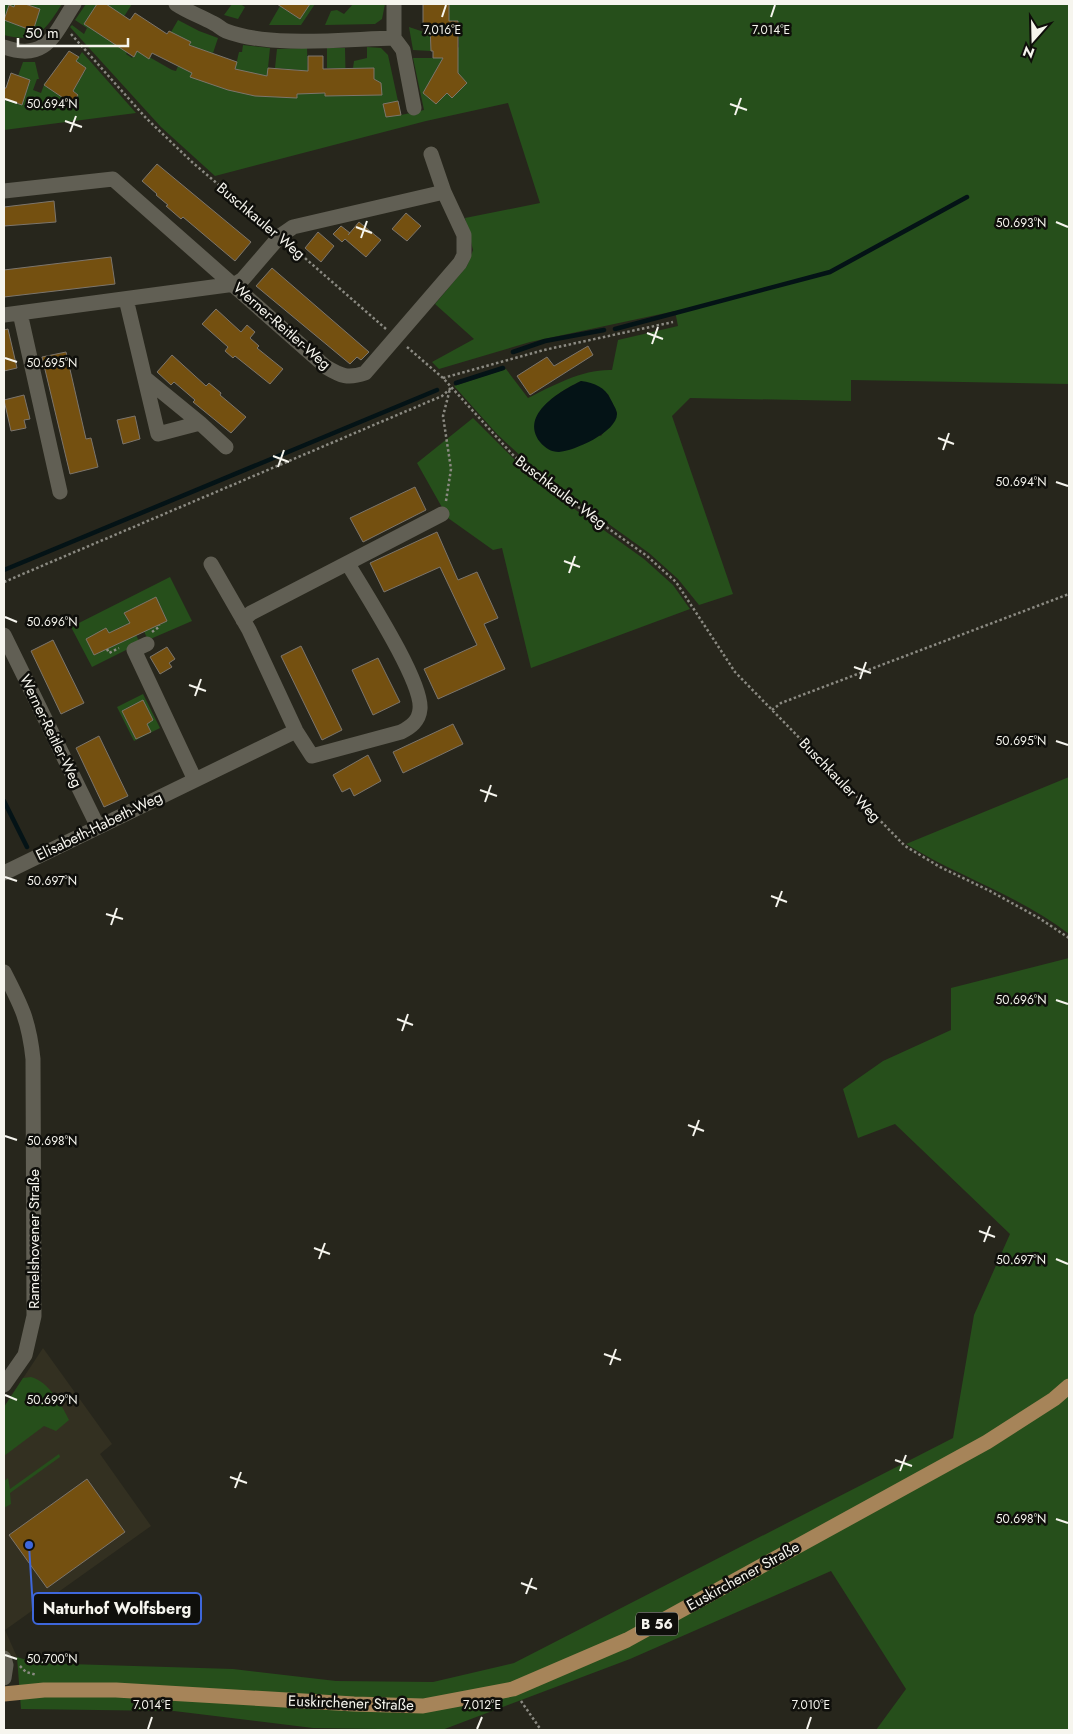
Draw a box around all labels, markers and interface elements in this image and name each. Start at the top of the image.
scale bar [18,15,128,47]
north arrow [1008,15,1058,65]
text: 7.016°E [423,21,461,39]
text: 7.014°E [752,21,790,39]
text: 50 m [25,22,59,44]
text: N [1020,41,1037,64]
text: 50.694°N [26,95,78,113]
street label: Buschkauler Weg [212,177,310,265]
text: 50.693°N [996,214,1046,232]
street label: Werner-Reitler-Weg [228,277,336,375]
text: 50.695°N [27,354,77,372]
street label: Buschkauler Weg [511,450,611,534]
text: 50.694°N [995,473,1047,491]
text: 50.696°N [27,613,77,631]
street label: Werner-Reitler-Weg [14,671,88,791]
text: 50.695°N [996,732,1046,750]
street label: Buschkauler Weg [794,733,886,827]
street label: Elisabeth-Habeth-Weg [32,786,166,866]
text: 50.697°N [27,872,77,890]
text: 50.696°N [996,991,1046,1009]
text: 50.698°N [27,1132,77,1150]
street label: Ramelshovener Straße [23,1169,45,1309]
text: 50.697°N [996,1251,1046,1269]
text: 50.699°N [27,1391,77,1409]
text: 50.698°N [996,1510,1046,1528]
street label: Euskirchener Straße [683,1536,804,1616]
callout: Naturhof Wolfsberg [33,1593,201,1624]
text: Naturhof Wolfsberg [43,1597,191,1620]
road number: B 56 [636,1612,678,1636]
text: 50.700°N [27,1650,77,1668]
street label: Euskirchener Straße [288,1690,415,1716]
text: 7.014°E [133,1696,171,1714]
text: 7.012°E [463,1696,501,1714]
text: 7.010°E [792,1696,830,1714]

